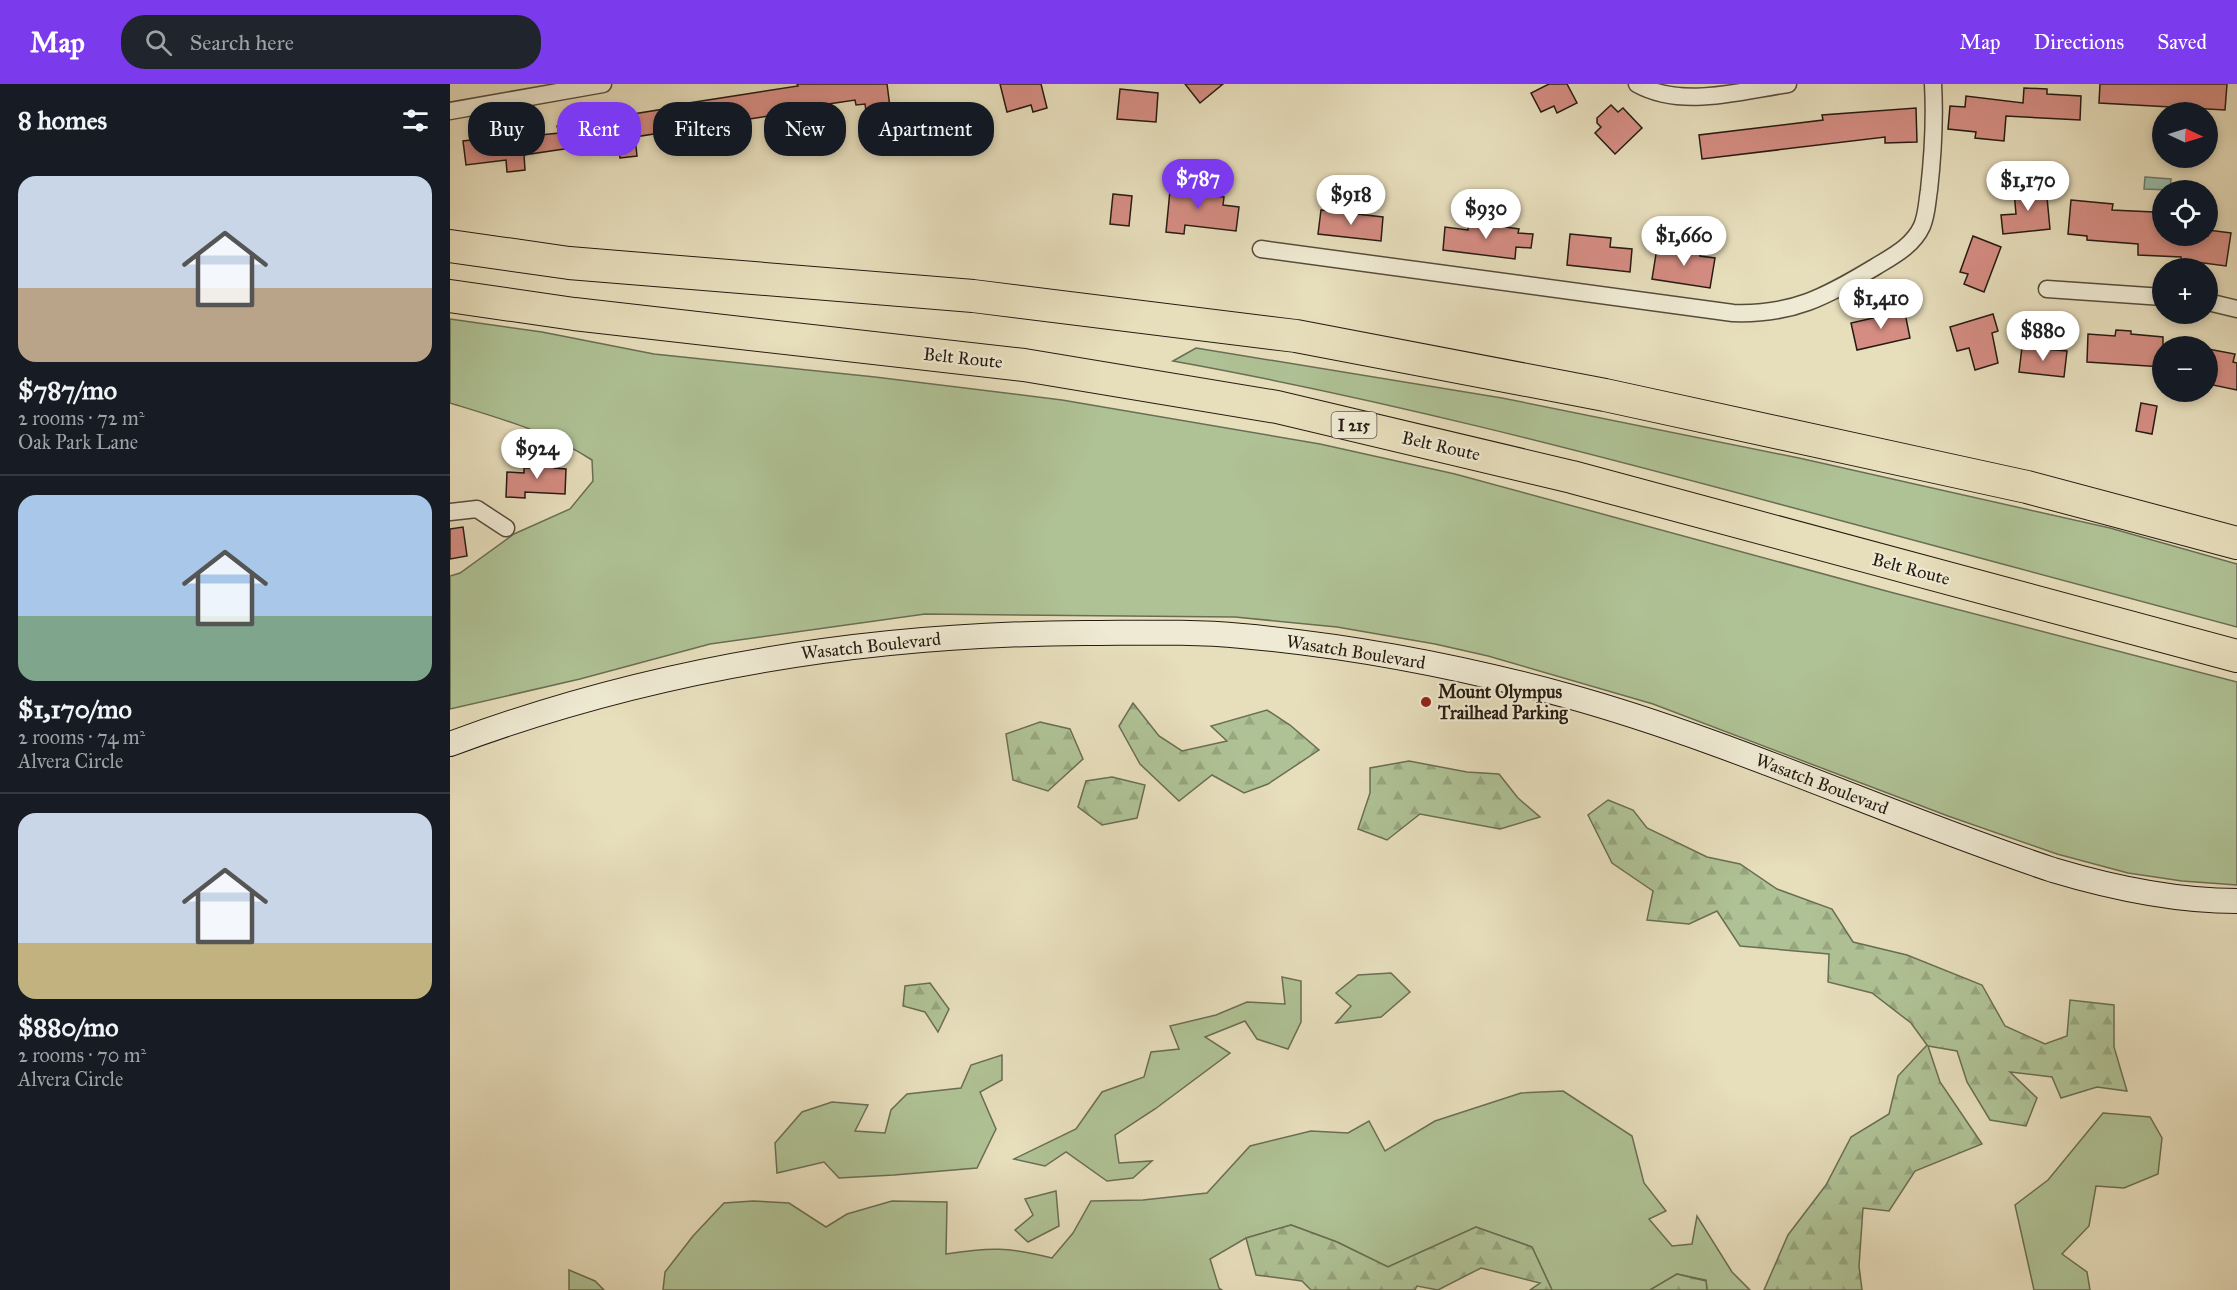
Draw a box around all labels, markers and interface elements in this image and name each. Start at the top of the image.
search box [121,15,541,69]
text: Map [30,25,85,60]
icon: search [142,26,175,59]
text: Search here [190,29,294,56]
text: Map [1960,29,2001,55]
text: Directions [2034,29,2124,55]
text: Saved [2157,29,2207,55]
chip: Buy [468,102,545,156]
chip: Rent [557,102,641,156]
chip: Filters [653,102,752,156]
chip: New [764,102,846,156]
chip: Apartment [858,102,994,156]
north arrow [2152,102,2218,168]
map controls [2152,102,2218,402]
text: 8 homes [18,104,107,136]
icon: filters [399,104,432,137]
pin: $787 [1162,159,1234,210]
pin: $1,170 [1979,161,2077,212]
text: $787 [1176,166,1220,190]
text: $1,170 [2000,168,2056,192]
pin: $918 [1315,175,1387,226]
button: locate [2152,180,2218,246]
text: $918 [1330,182,1372,206]
pin: $930 [1450,189,1522,240]
text: $930 [1465,196,1507,220]
icon: home [171,215,279,323]
pin: $1,660 [1635,216,1733,267]
text: $1,660 [1655,223,1713,247]
button: + [2152,258,2218,324]
pin: $1,410 [1832,279,1930,330]
text: $1,410 [1853,286,1909,310]
pin: $880 [2007,311,2079,362]
text: $880 [2021,318,2065,342]
button: − [2152,336,2218,402]
street label: Belt Route [922,343,1004,373]
text: $787/mo [18,374,117,406]
text: 2 rooms · 72 m² [18,406,145,430]
road number: I 215 [1332,412,1376,438]
street label: Belt Route [1400,426,1482,466]
pin: $924 [501,429,573,480]
text: Oak Park Lane [18,430,138,454]
text: $924 [515,436,559,460]
icon: home [171,534,279,642]
street label: Belt Route [1870,548,1952,590]
street label: Wasatch Boulevard [800,628,942,664]
street label: Wasatch Boulevard [1285,630,1427,674]
place label: Mount Olympus Trailhead Parking [1437,681,1568,725]
text: $1,170/mo [18,693,132,725]
marker: Mount Olympus Trailhead Parking [1419,695,1433,709]
text: 2 rooms · 74 m² [18,725,145,749]
text: Alvera Circle [18,749,123,773]
street label: Wasatch Boulevard [1752,749,1892,819]
icon: home [171,852,279,960]
text: $880/mo [18,1011,118,1043]
text: 2 rooms · 70 m² [18,1043,146,1067]
text: Alvera Circle [18,1067,123,1091]

